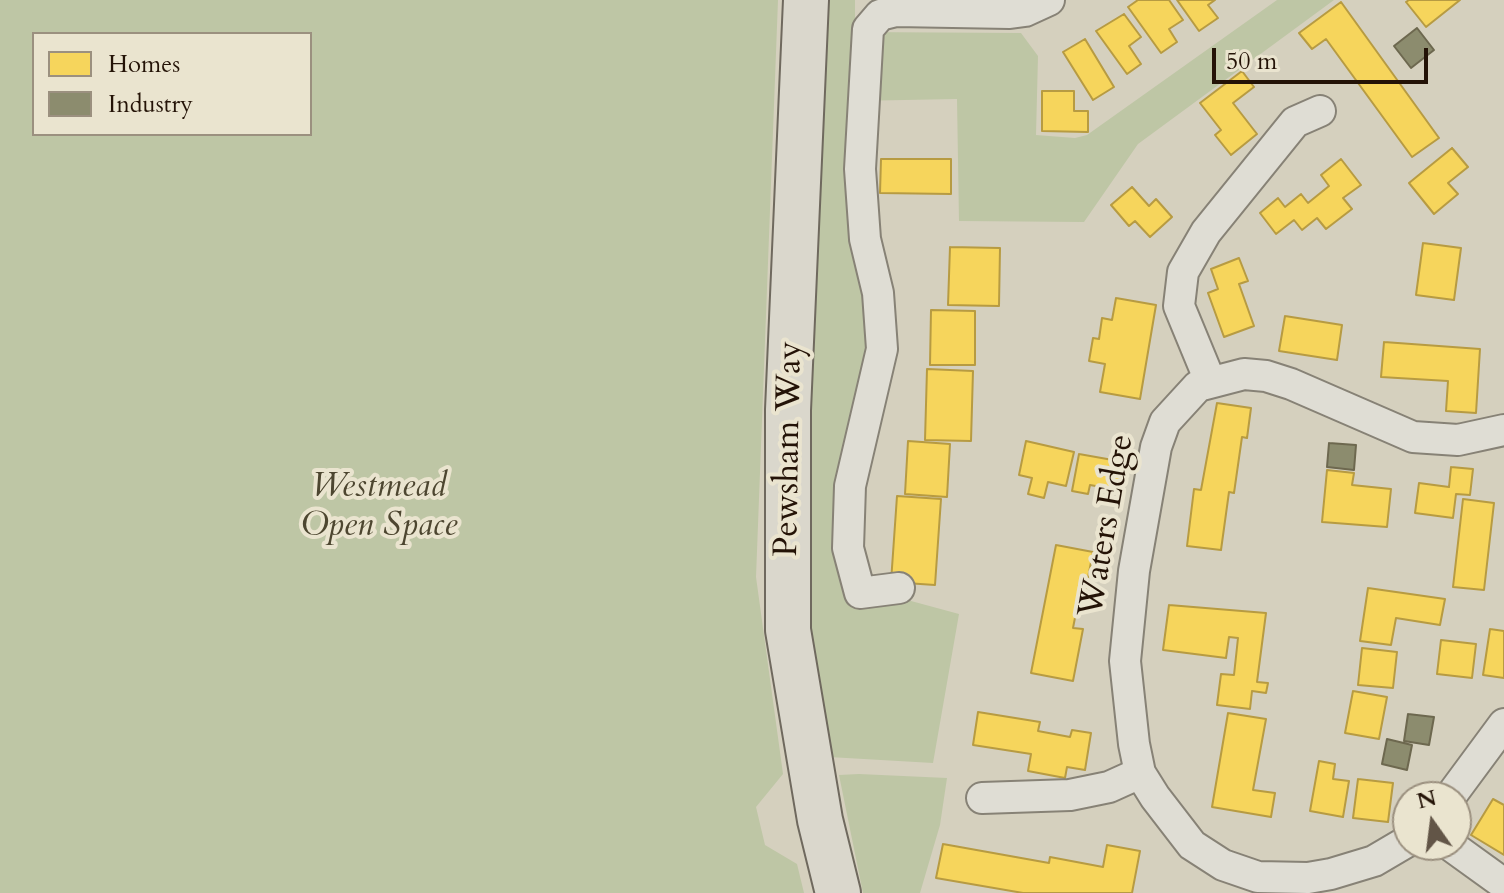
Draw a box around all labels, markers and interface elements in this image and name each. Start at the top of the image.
legend [32,32,312,136]
scale bar [1216,32,1432,82]
text: 50 m [1226,45,1277,78]
text: Homes [108,48,180,81]
text: Industry [108,88,193,121]
street label: Pewsham Way [768,341,812,557]
street label: Waters Edge [1072,431,1144,621]
park label: Westmead Open Space [301,468,457,548]
north arrow [1392,781,1472,861]
text: N [1414,783,1440,817]

